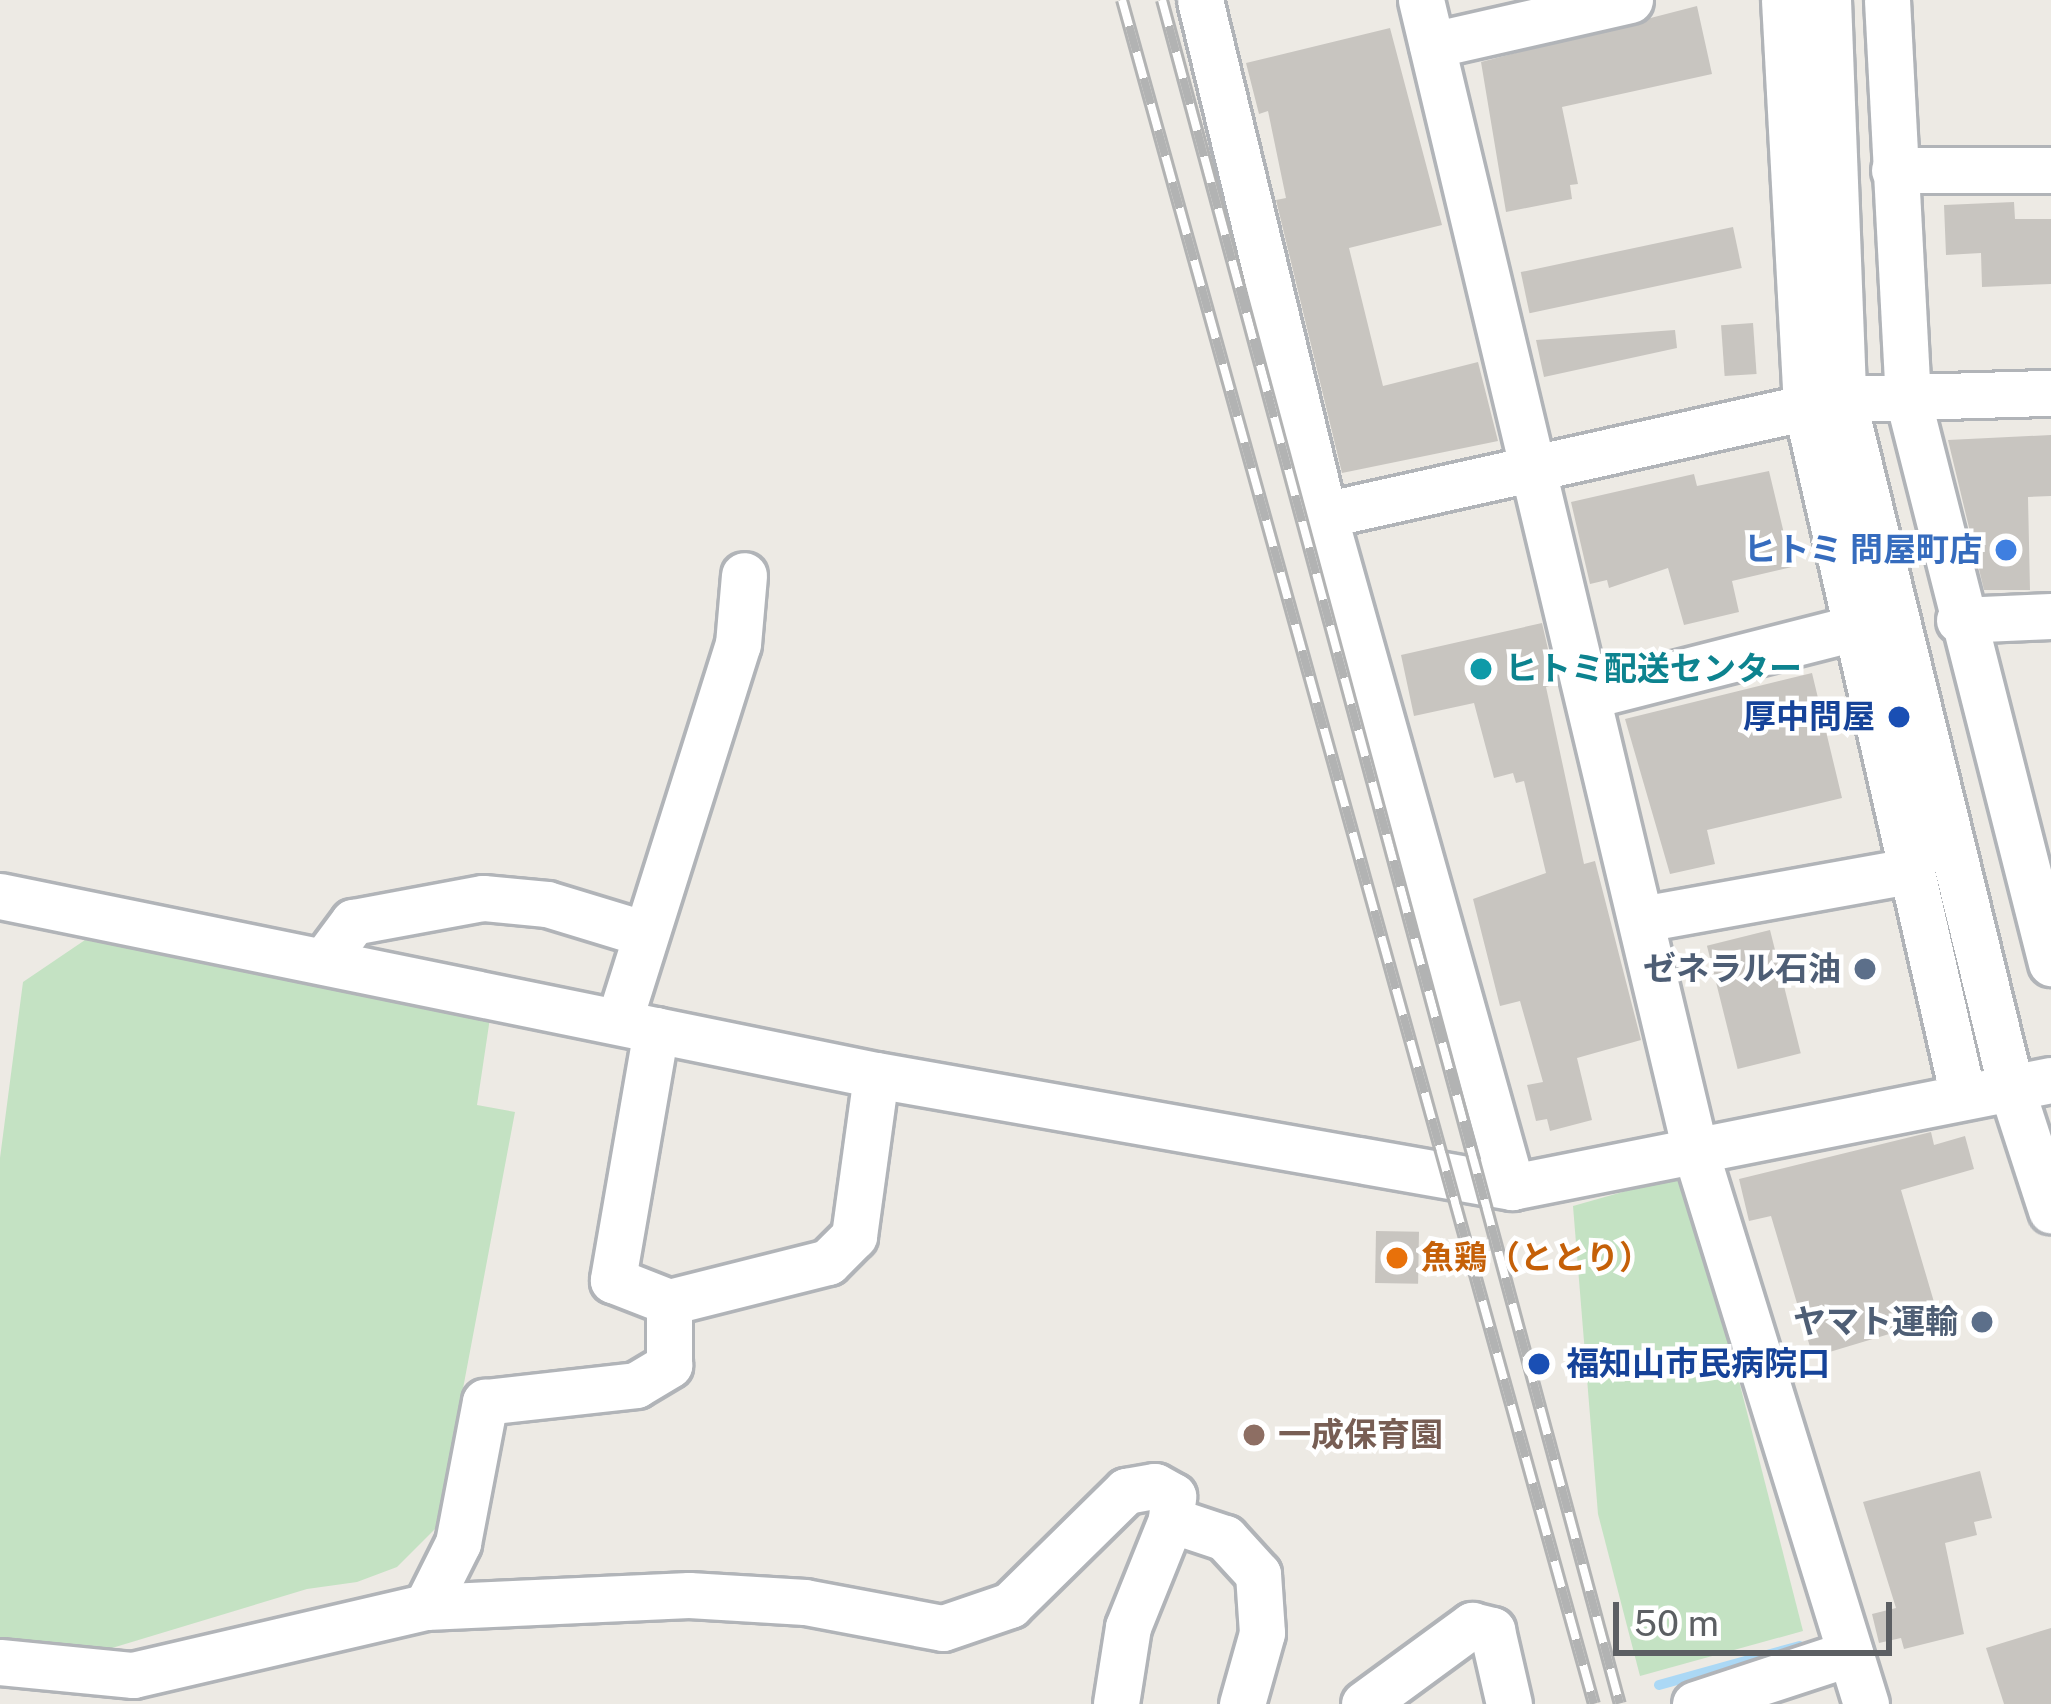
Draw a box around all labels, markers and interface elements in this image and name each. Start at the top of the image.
place label: ヒトミ 問屋町店 [1744,530,1982,570]
marker: ヒトミ 問屋町店 [1993,537,2019,563]
place label: ヒトミ配送センター [1505,649,1802,689]
marker: ヒトミ配送センター [1468,656,1494,682]
place label: 厚中問屋 [1743,697,1875,737]
marker: 厚中問屋 [1886,704,1912,730]
place label: ゼネラル石油 [1643,949,1841,989]
marker: ゼネラル石油 [1852,956,1878,982]
place label: 魚鶏（ととり） [1421,1238,1652,1278]
marker: 魚鶏（ととり） [1384,1245,1410,1271]
place label: ヤマト運輸 [1793,1302,1958,1342]
marker: ヤマト運輸 [1969,1309,1995,1335]
place label: 福知山市民病院口 [1566,1344,1830,1384]
marker: 福知山市民病院口 [1523,1348,1555,1380]
place label: 一成保育園 [1278,1415,1443,1455]
marker: 一成保育園 [1241,1422,1267,1448]
scale bar [1619,1578,1898,1652]
text: 50 m [1634,1602,1719,1644]

